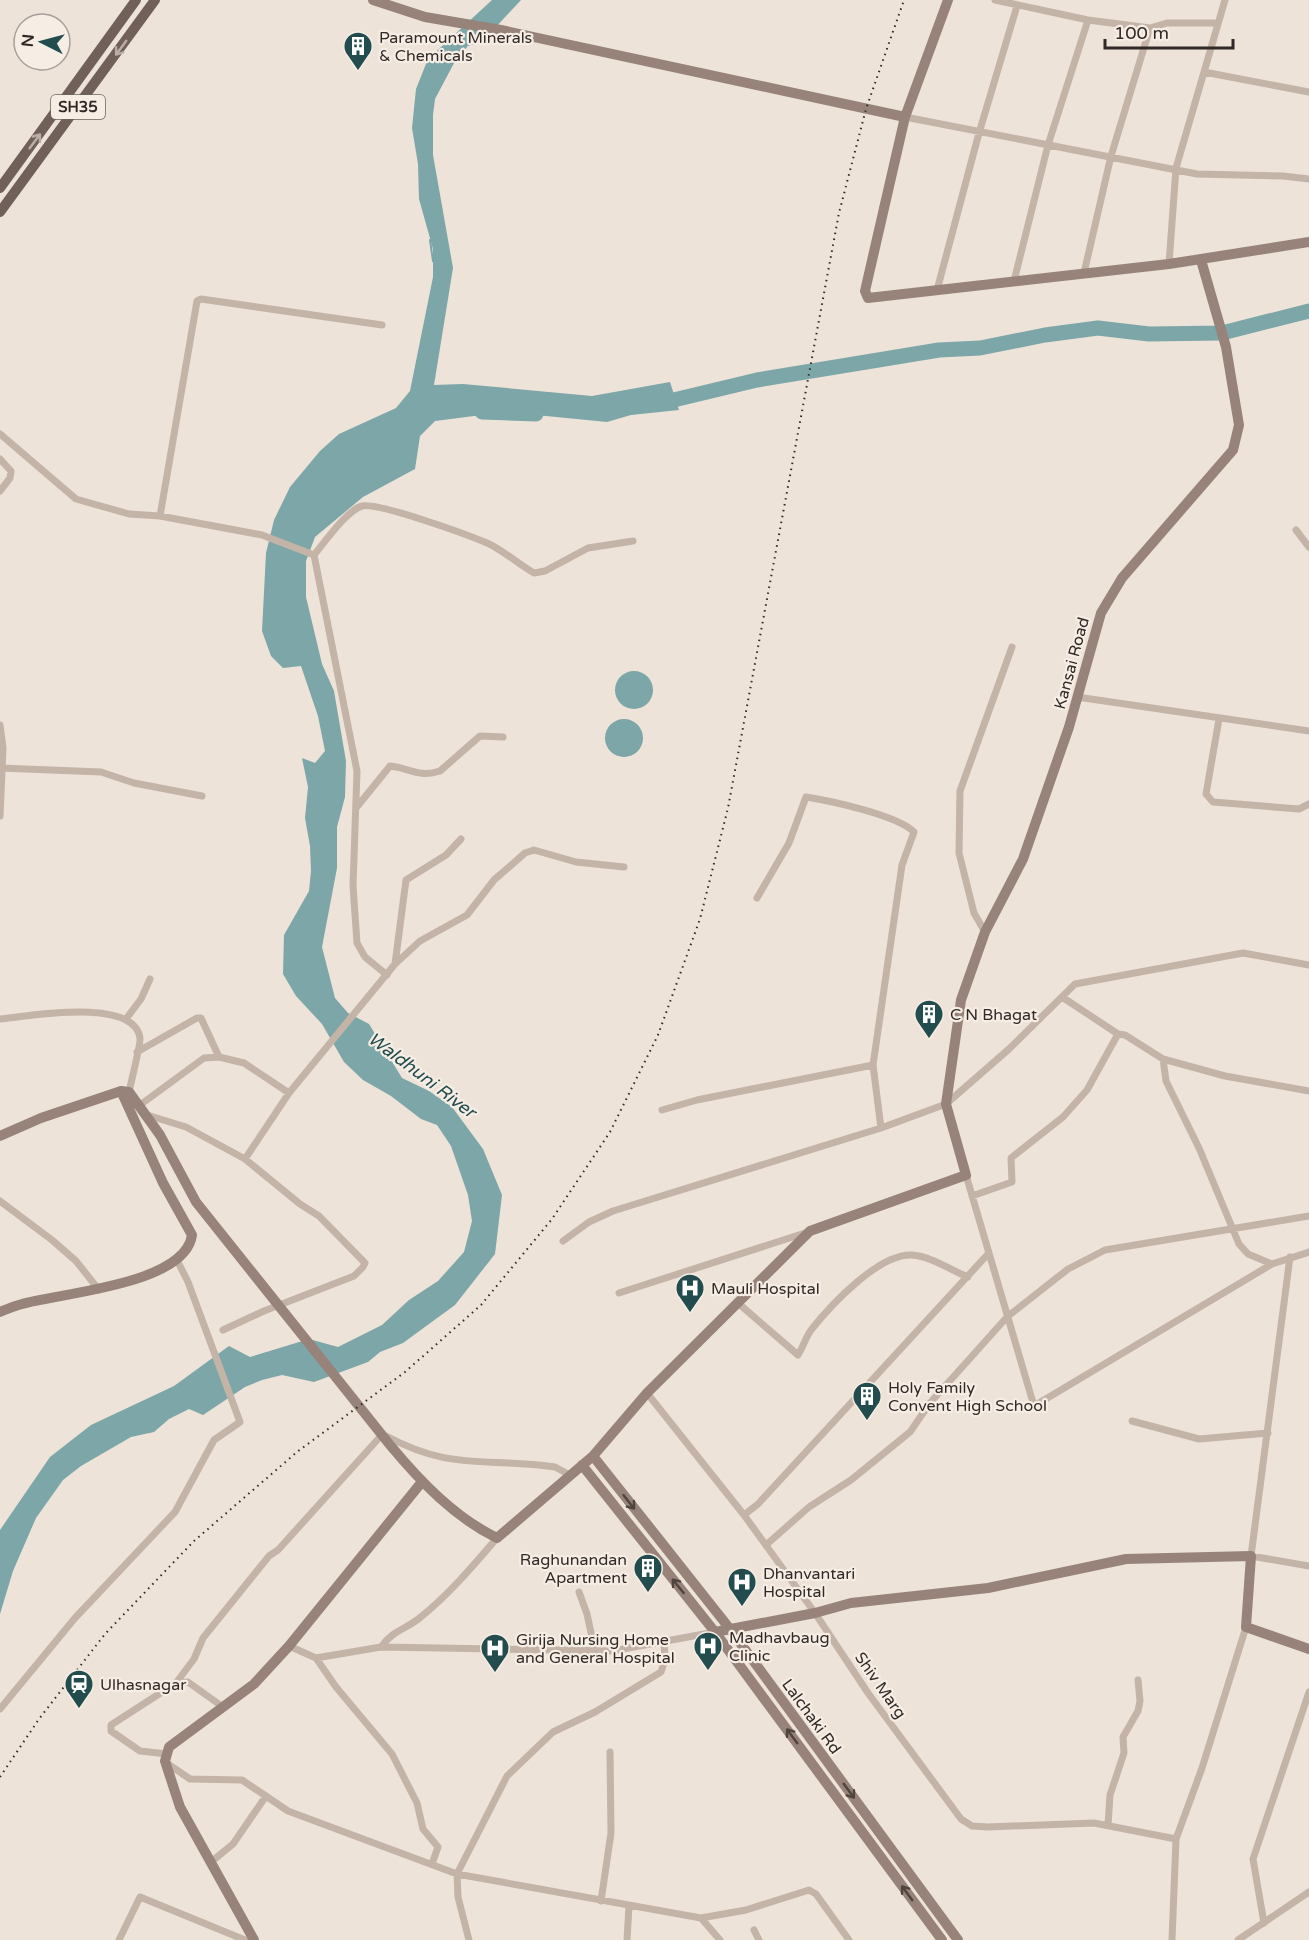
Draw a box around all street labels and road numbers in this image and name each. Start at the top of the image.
road number: SH35 [51,95,105,119]
street label: Kansai Road [1050,615,1094,711]
street label: Shiv Marg [850,1648,910,1723]
street label: Lalchaki Rd [777,1675,845,1758]

